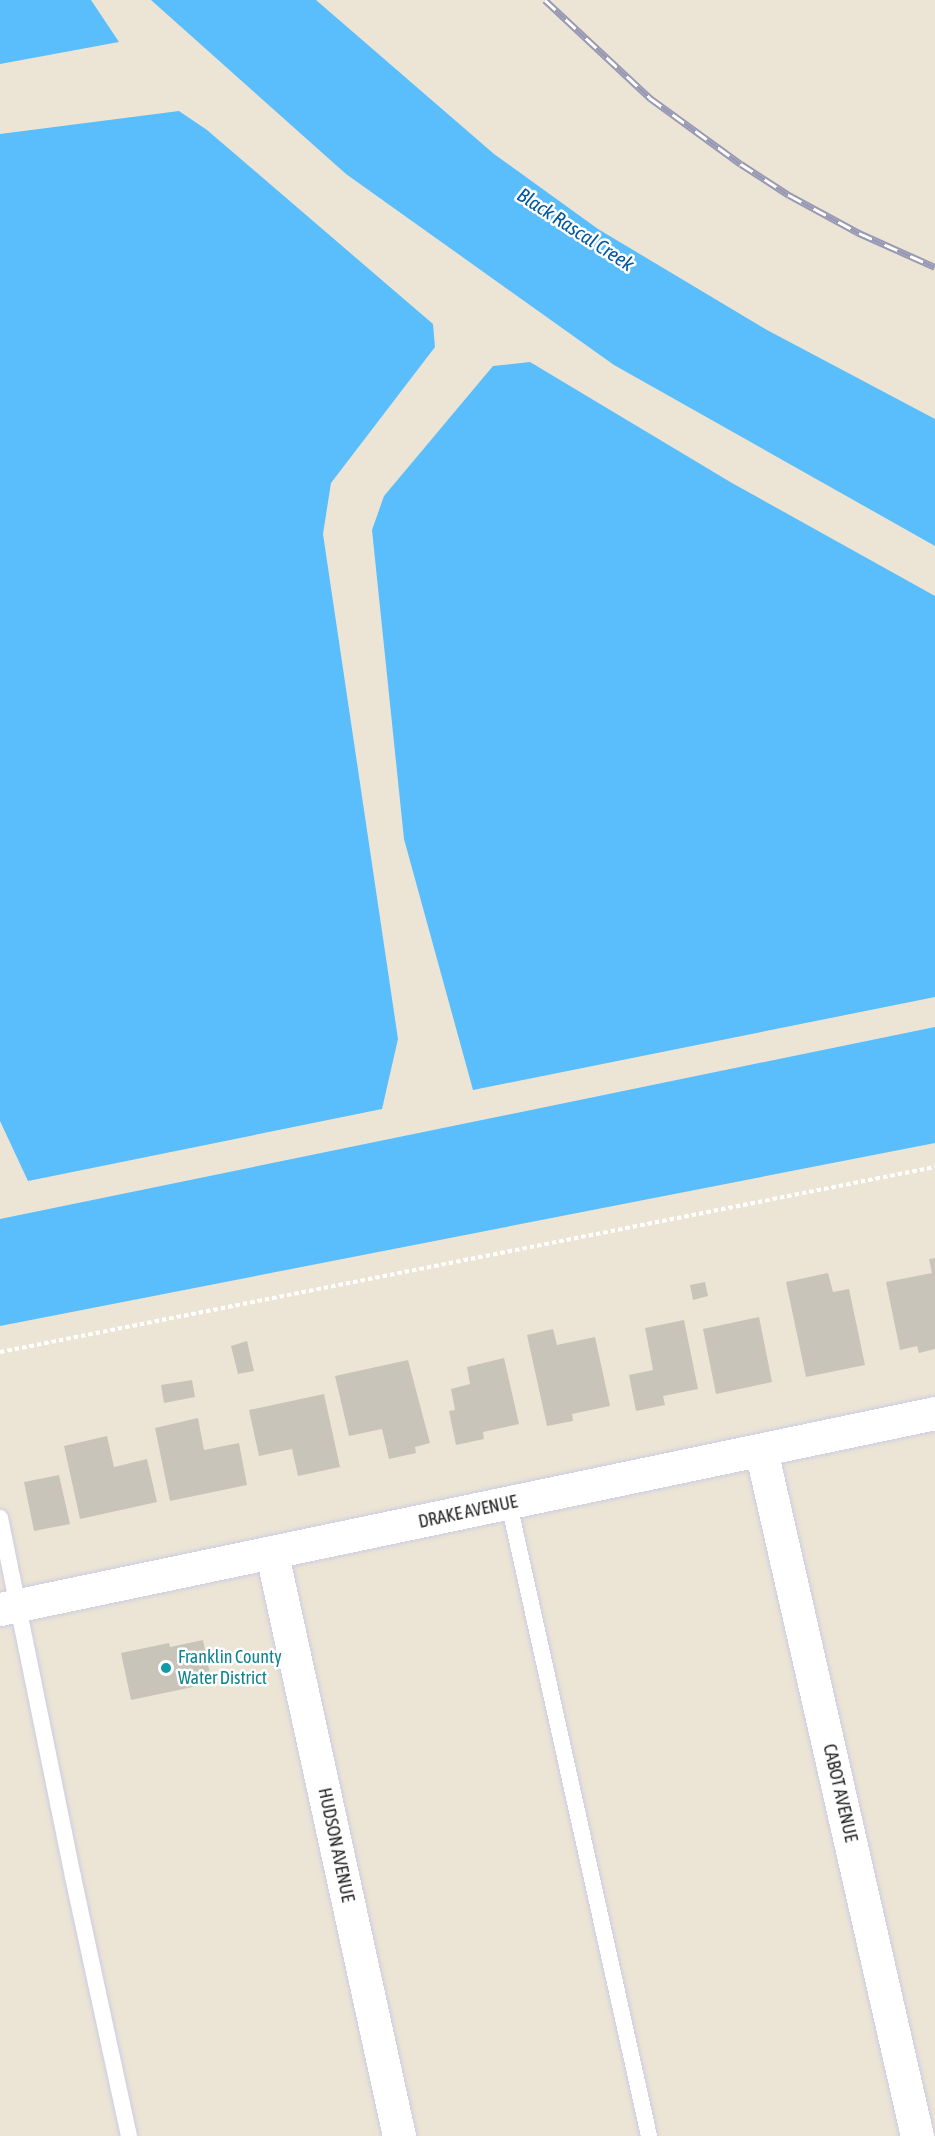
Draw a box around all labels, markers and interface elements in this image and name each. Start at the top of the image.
water label: Black Rascal Creek [513,182,639,276]
street label: DRAKE AVENUE [416,1491,520,1533]
place label: Franklin County Water District [178,1647,282,1690]
marker: Franklin County Water District [159,1661,173,1675]
street label: CABOT AVENUE [818,1742,862,1844]
street label: HUDSON AVENUE [313,1786,359,1904]

